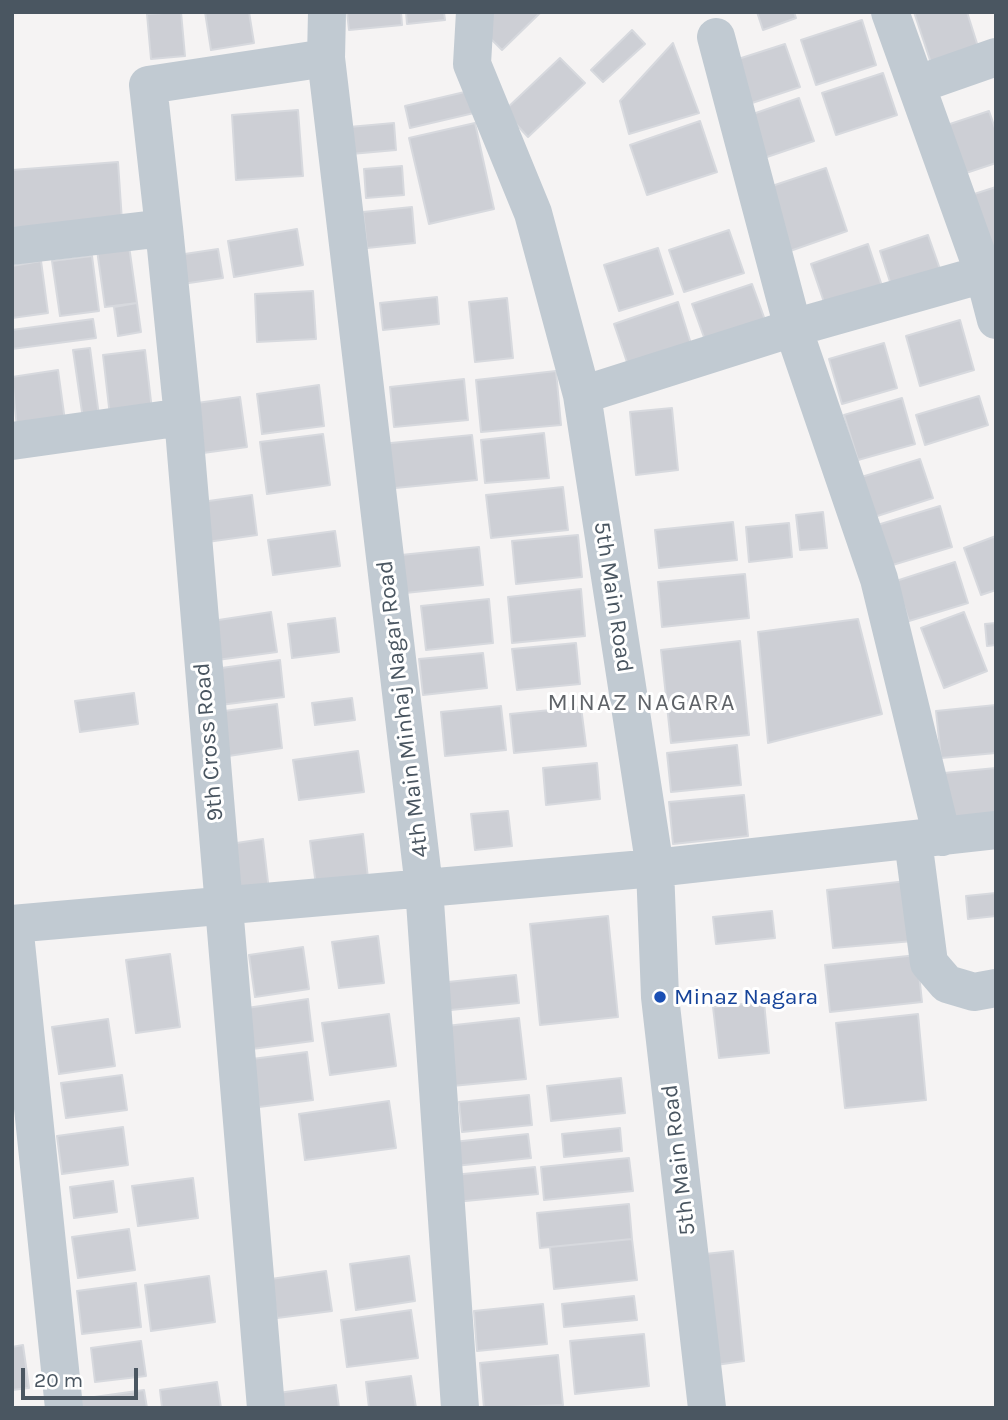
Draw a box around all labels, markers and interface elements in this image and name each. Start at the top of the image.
street label: 5th Main Road [587,520,639,674]
street label: 4th Main Minhaj Nagar Road [371,559,435,859]
street label: 9th Cross Road [188,662,230,822]
district label: MINAZ NAGARA [549,689,735,717]
place label: Minaz Nagara [674,983,818,1011]
marker: Minaz Nagara [652,989,668,1005]
street label: 5th Main Road [656,1083,702,1237]
scale bar [24,1354,142,1398]
text: 20 m [34,1368,83,1392]

